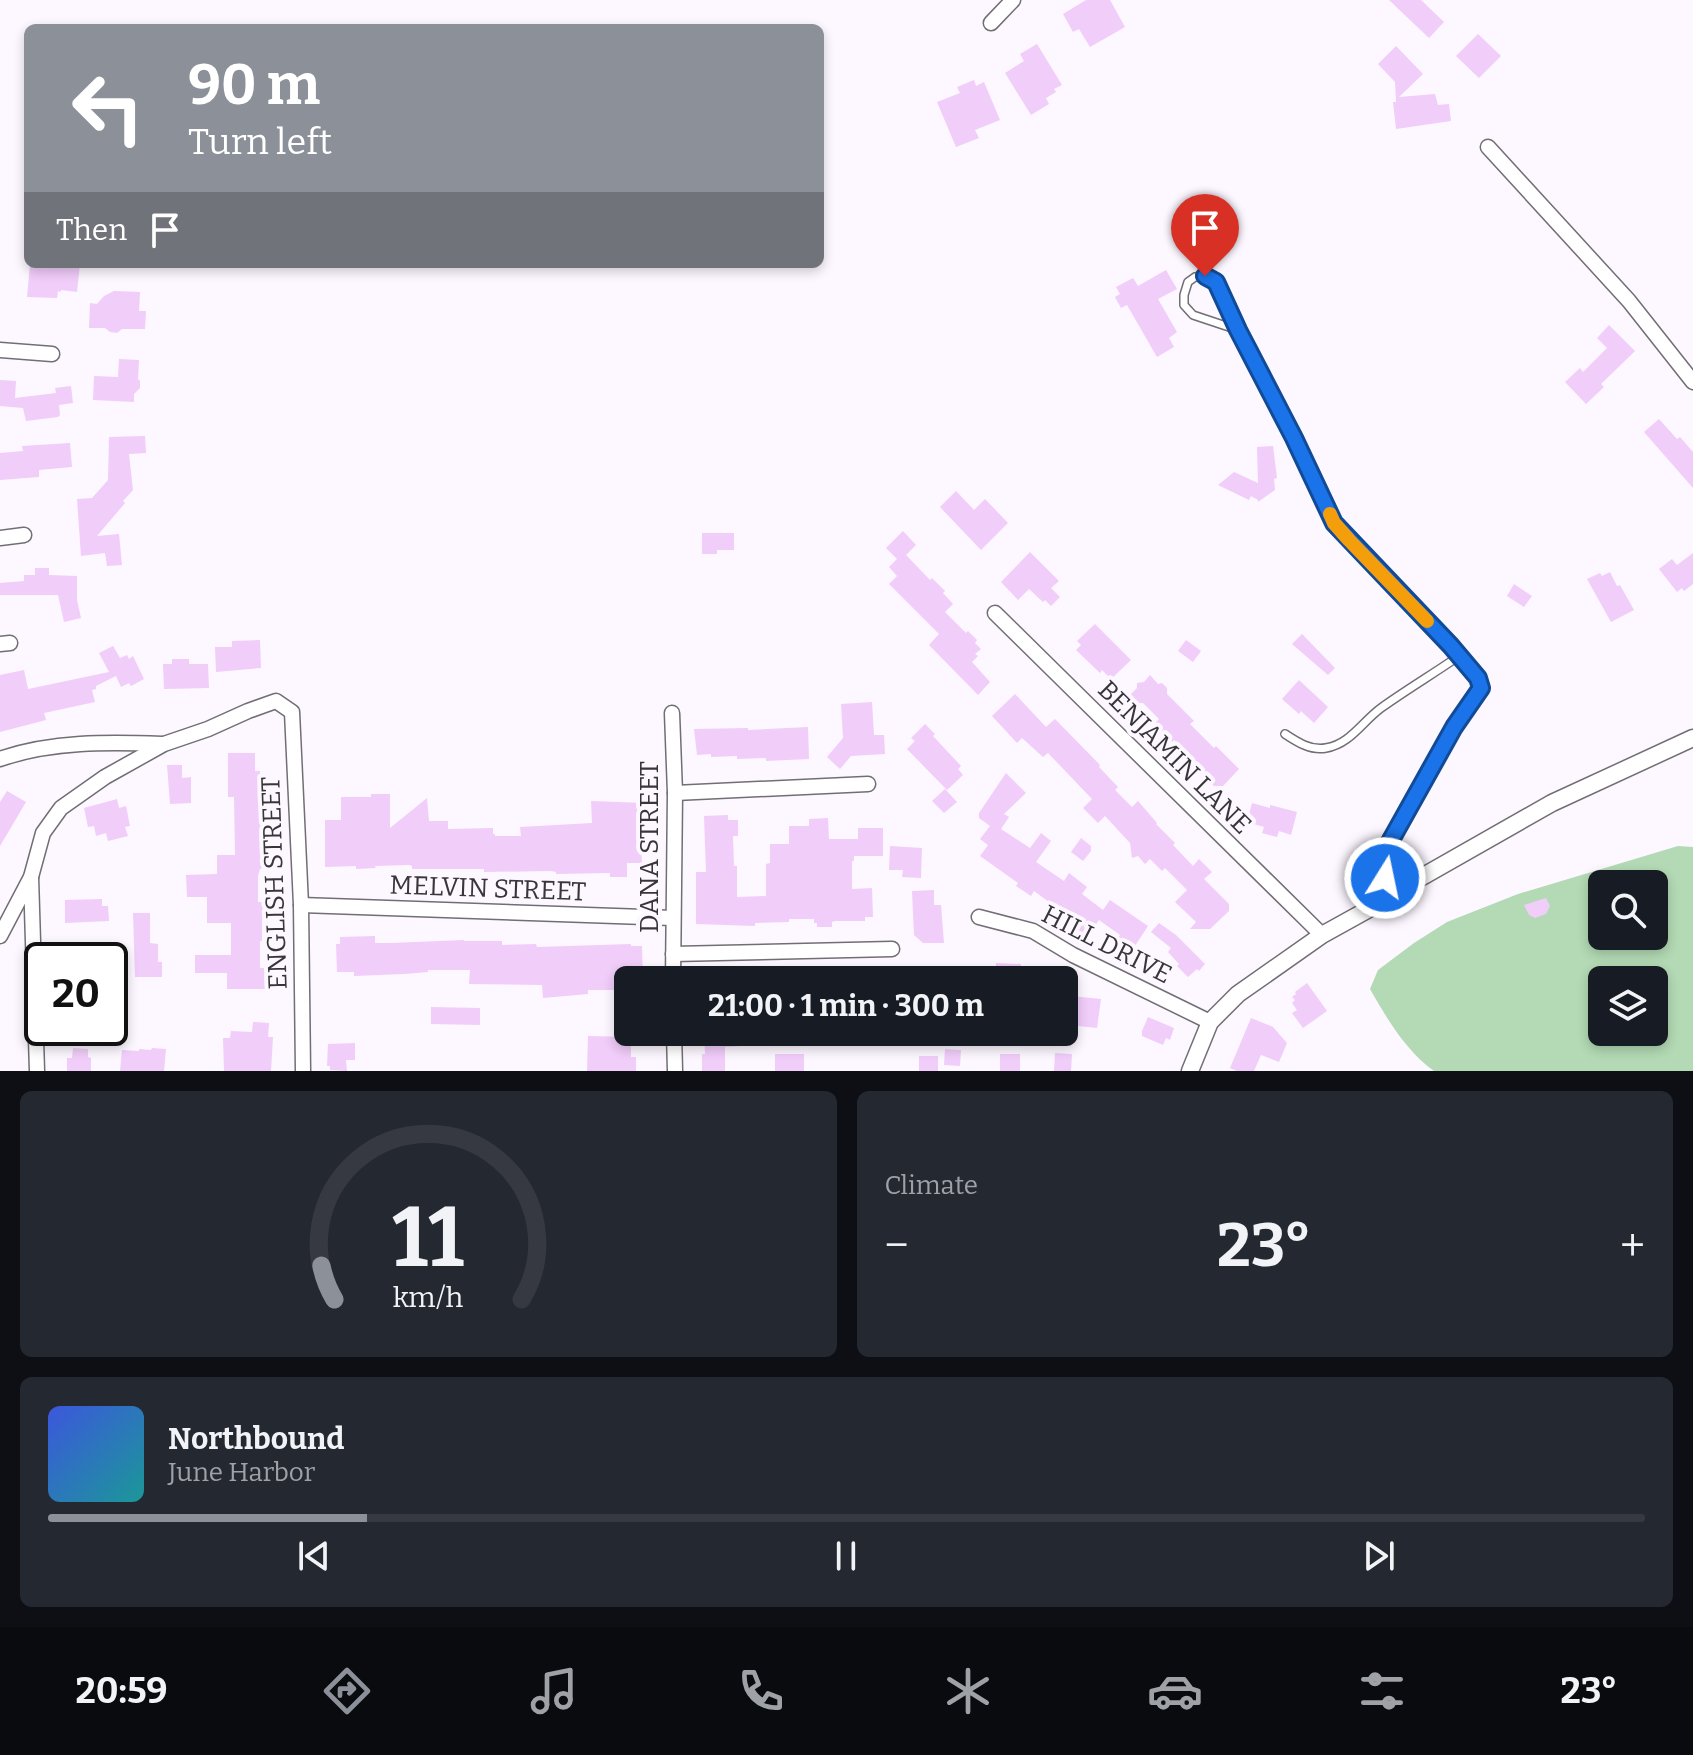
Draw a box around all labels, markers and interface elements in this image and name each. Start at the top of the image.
text: 90 m [188,52,320,119]
icon: left [56,56,160,160]
text: Turn left [188,120,332,164]
pin [1171,194,1239,276]
icon: arrive [1183,206,1227,250]
icon: arrive [143,208,187,252]
text: Then [56,212,127,248]
street label: BENJAMIN LANE [1092,674,1258,840]
street label: DANA STREET [634,761,665,933]
street label: ENGLISH STREET [255,776,294,990]
position arrow [1343,836,1427,920]
street label: MELVIN STREET [389,870,587,907]
map controls [1588,870,1668,1046]
button: search [1588,870,1668,950]
street label: HILL DRIVE [1037,898,1177,990]
speed limit sign: 20 [24,942,128,1046]
button: layers [1588,966,1668,1046]
text: 21:00 · 1 min · 300 m [708,988,984,1024]
text: Climate [885,1170,978,1201]
text: 11 [392,1188,464,1288]
text: 23° [1217,1210,1312,1282]
text: − [885,1219,909,1272]
text: + [1620,1219,1645,1272]
text: km/h [393,1280,464,1315]
text: Northbound [168,1421,344,1457]
text: June Harbor [168,1457,315,1488]
icon: previous [292,1534,336,1578]
icon: pause [824,1534,868,1578]
icon: next [1357,1534,1401,1578]
icon: directions [319,1663,375,1719]
icon: music [526,1663,582,1719]
icon: phone [733,1663,789,1719]
icon: climate [940,1663,996,1719]
icon: car [1147,1663,1203,1719]
icon: filters [1354,1663,1410,1719]
text: 20:59 [75,1669,168,1713]
text: 23° [1561,1669,1617,1713]

